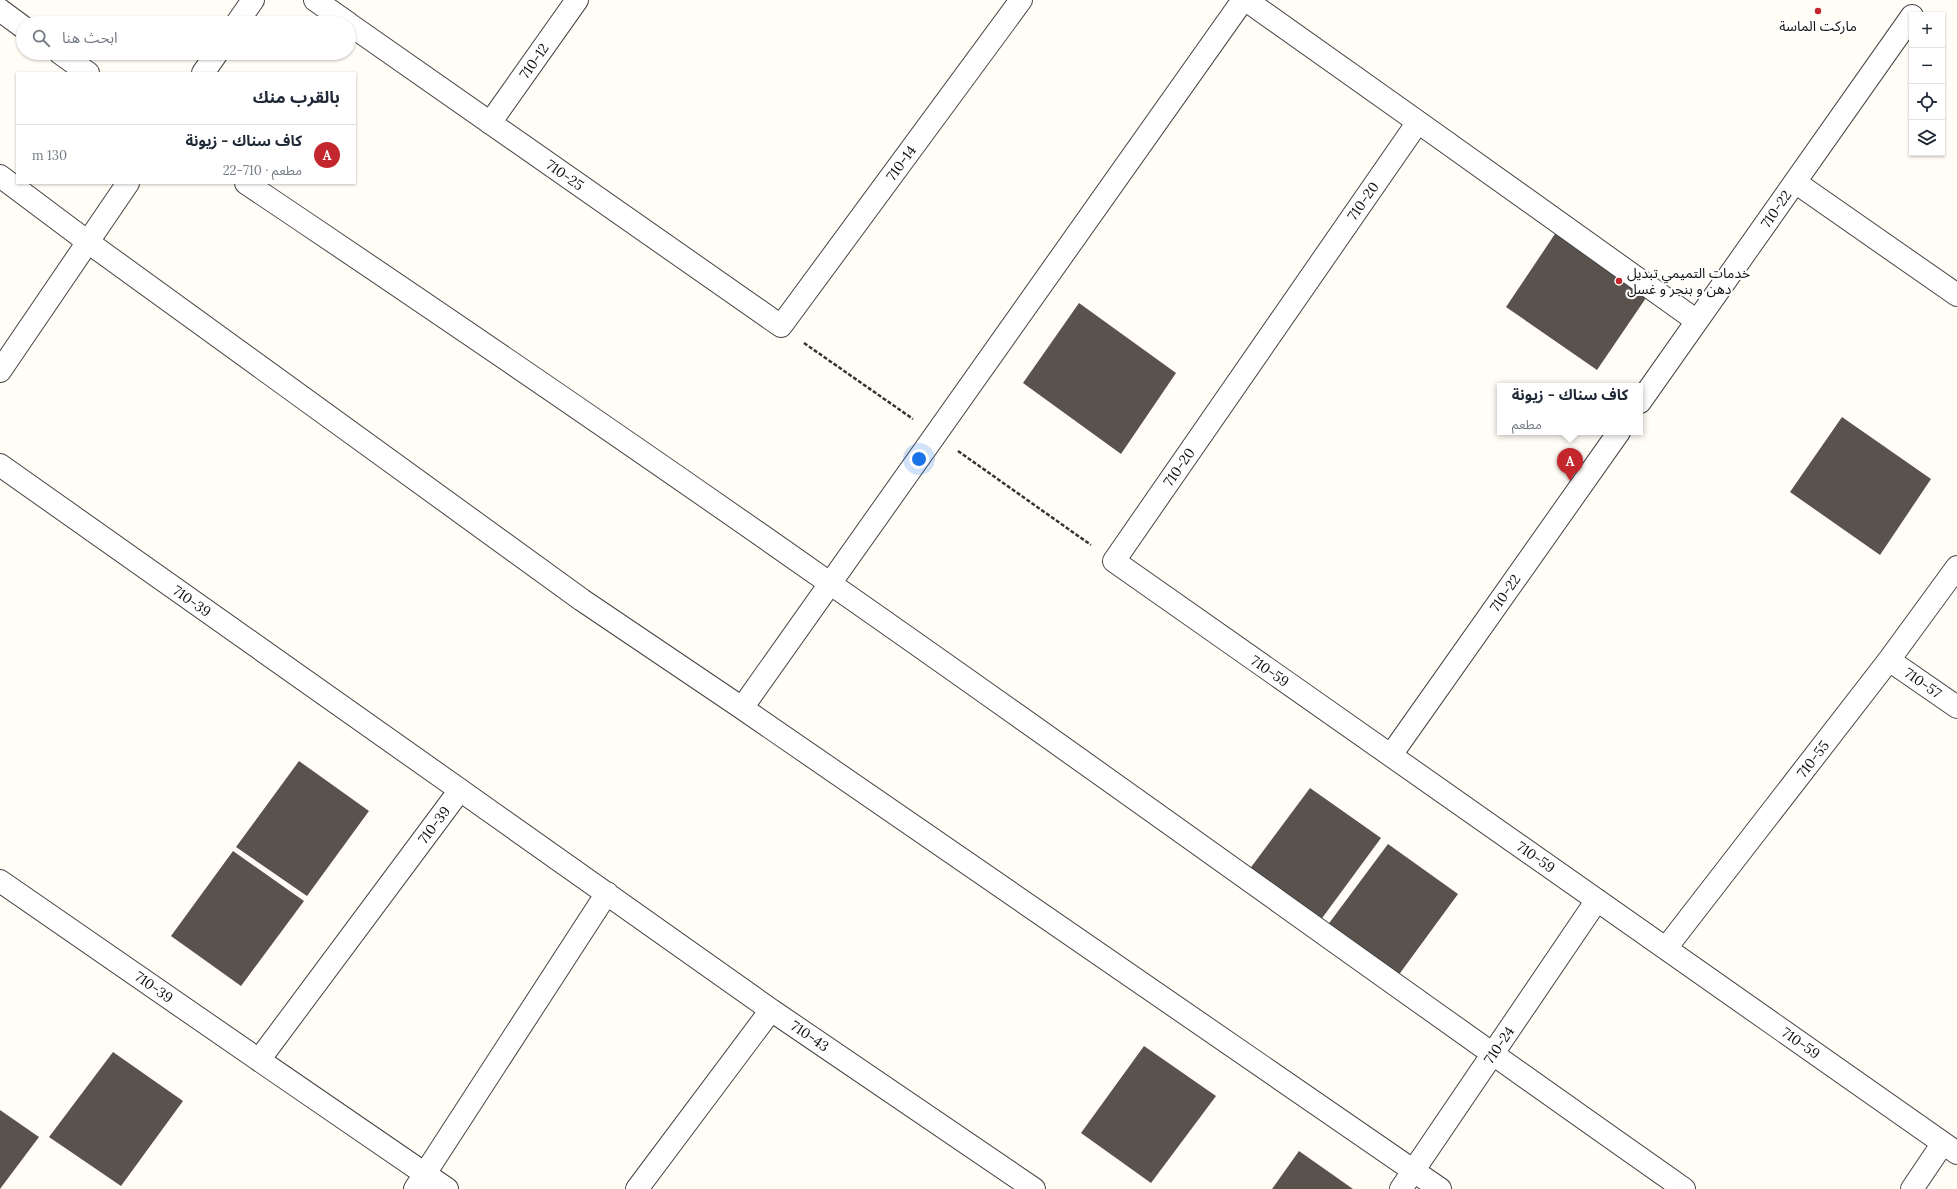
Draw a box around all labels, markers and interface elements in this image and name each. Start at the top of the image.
marker: ماركت الماسة [1813,6,1823,16]
map controls [1909,12,1945,156]
button: + [1909,12,1945,48]
search box [16,16,356,60]
place label: ماركت الماسة [1779,17,1857,35]
icon: search [30,27,52,49]
text: ابحث هنا [62,28,118,47]
street label: 710-12 [515,40,553,82]
button: − [1909,48,1945,84]
button: locate [1909,84,1945,120]
text: بالقرب منك [253,86,340,108]
button: layers [1909,120,1945,156]
text: كاف سناك - زيونة [185,131,302,150]
street label: 710-14 [882,141,920,184]
text: 130 m [32,147,67,164]
text: A [323,147,331,164]
street label: 710-25 [543,156,587,194]
text: مطعم · 710-22 [223,162,302,179]
street label: 710-20 [1343,178,1383,224]
street label: 710-22 [1757,187,1795,231]
place label: خدمات التميمي تبديل دهن و بنجر و غسل [1627,264,1750,298]
marker: خدمات التميمي تبديل دهن و بنجر و غسل [1614,276,1624,286]
popup [1497,383,1643,435]
text: كاف سناك - زيونة [1512,385,1628,404]
text: مطعم [1512,416,1542,433]
street label: 710-20 [1159,444,1199,490]
pin: A [1557,448,1583,481]
your location [909,449,929,469]
street label: 710-22 [1486,571,1524,615]
street label: 710-39 [169,581,215,621]
street label: 710-59 [1247,651,1293,691]
street label: 710-57 [1901,664,1945,702]
street label: 710-55 [1793,737,1833,781]
street label: 710-39 [414,803,454,847]
street label: 710-59 [1513,837,1559,877]
street label: 710-39 [131,967,177,1007]
street label: 710-43 [787,1017,833,1055]
street label: 710-24 [1480,1022,1518,1067]
street label: 710-59 [1778,1023,1824,1063]

